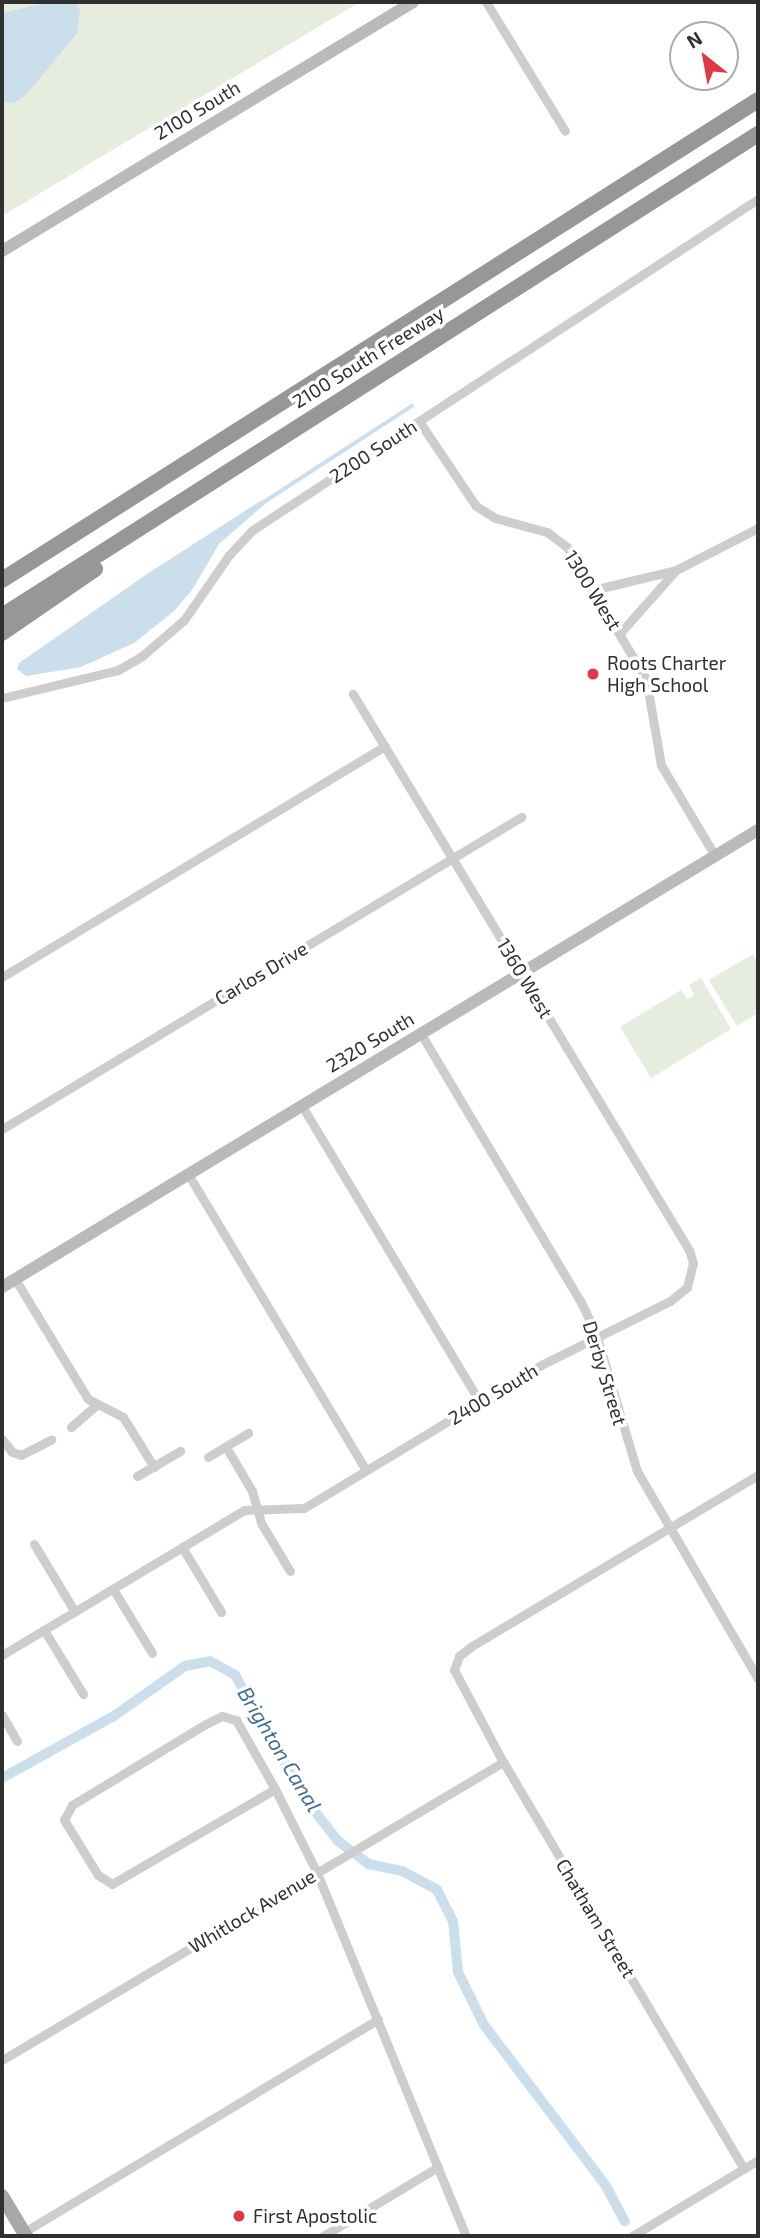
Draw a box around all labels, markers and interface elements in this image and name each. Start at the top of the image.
north arrow [669,21,739,91]
text: N [682,26,706,53]
street label: 2100 South [150,76,244,144]
street label: 2100 South Freeway [288,301,448,413]
street label: 2200 South [325,414,421,488]
street label: 1300 West [559,546,627,634]
place label: Roots Charter High School [607,652,726,696]
marker: Roots Charter High School [585,666,601,682]
street label: 1360 West [492,934,558,1022]
street label: Carlos Drive [210,936,312,1010]
street label: 2320 South [322,1007,418,1077]
street label: Derby Street [578,1318,632,1428]
street label: 2400 South [444,1358,542,1430]
water label: Brighton Canal [233,1682,327,1816]
street label: Chatham Street [552,1854,640,1982]
street label: Whitlock Avenue [184,1864,320,1958]
place label: First Apostolic [253,2205,378,2227]
marker: First Apostolic [231,2208,247,2224]

